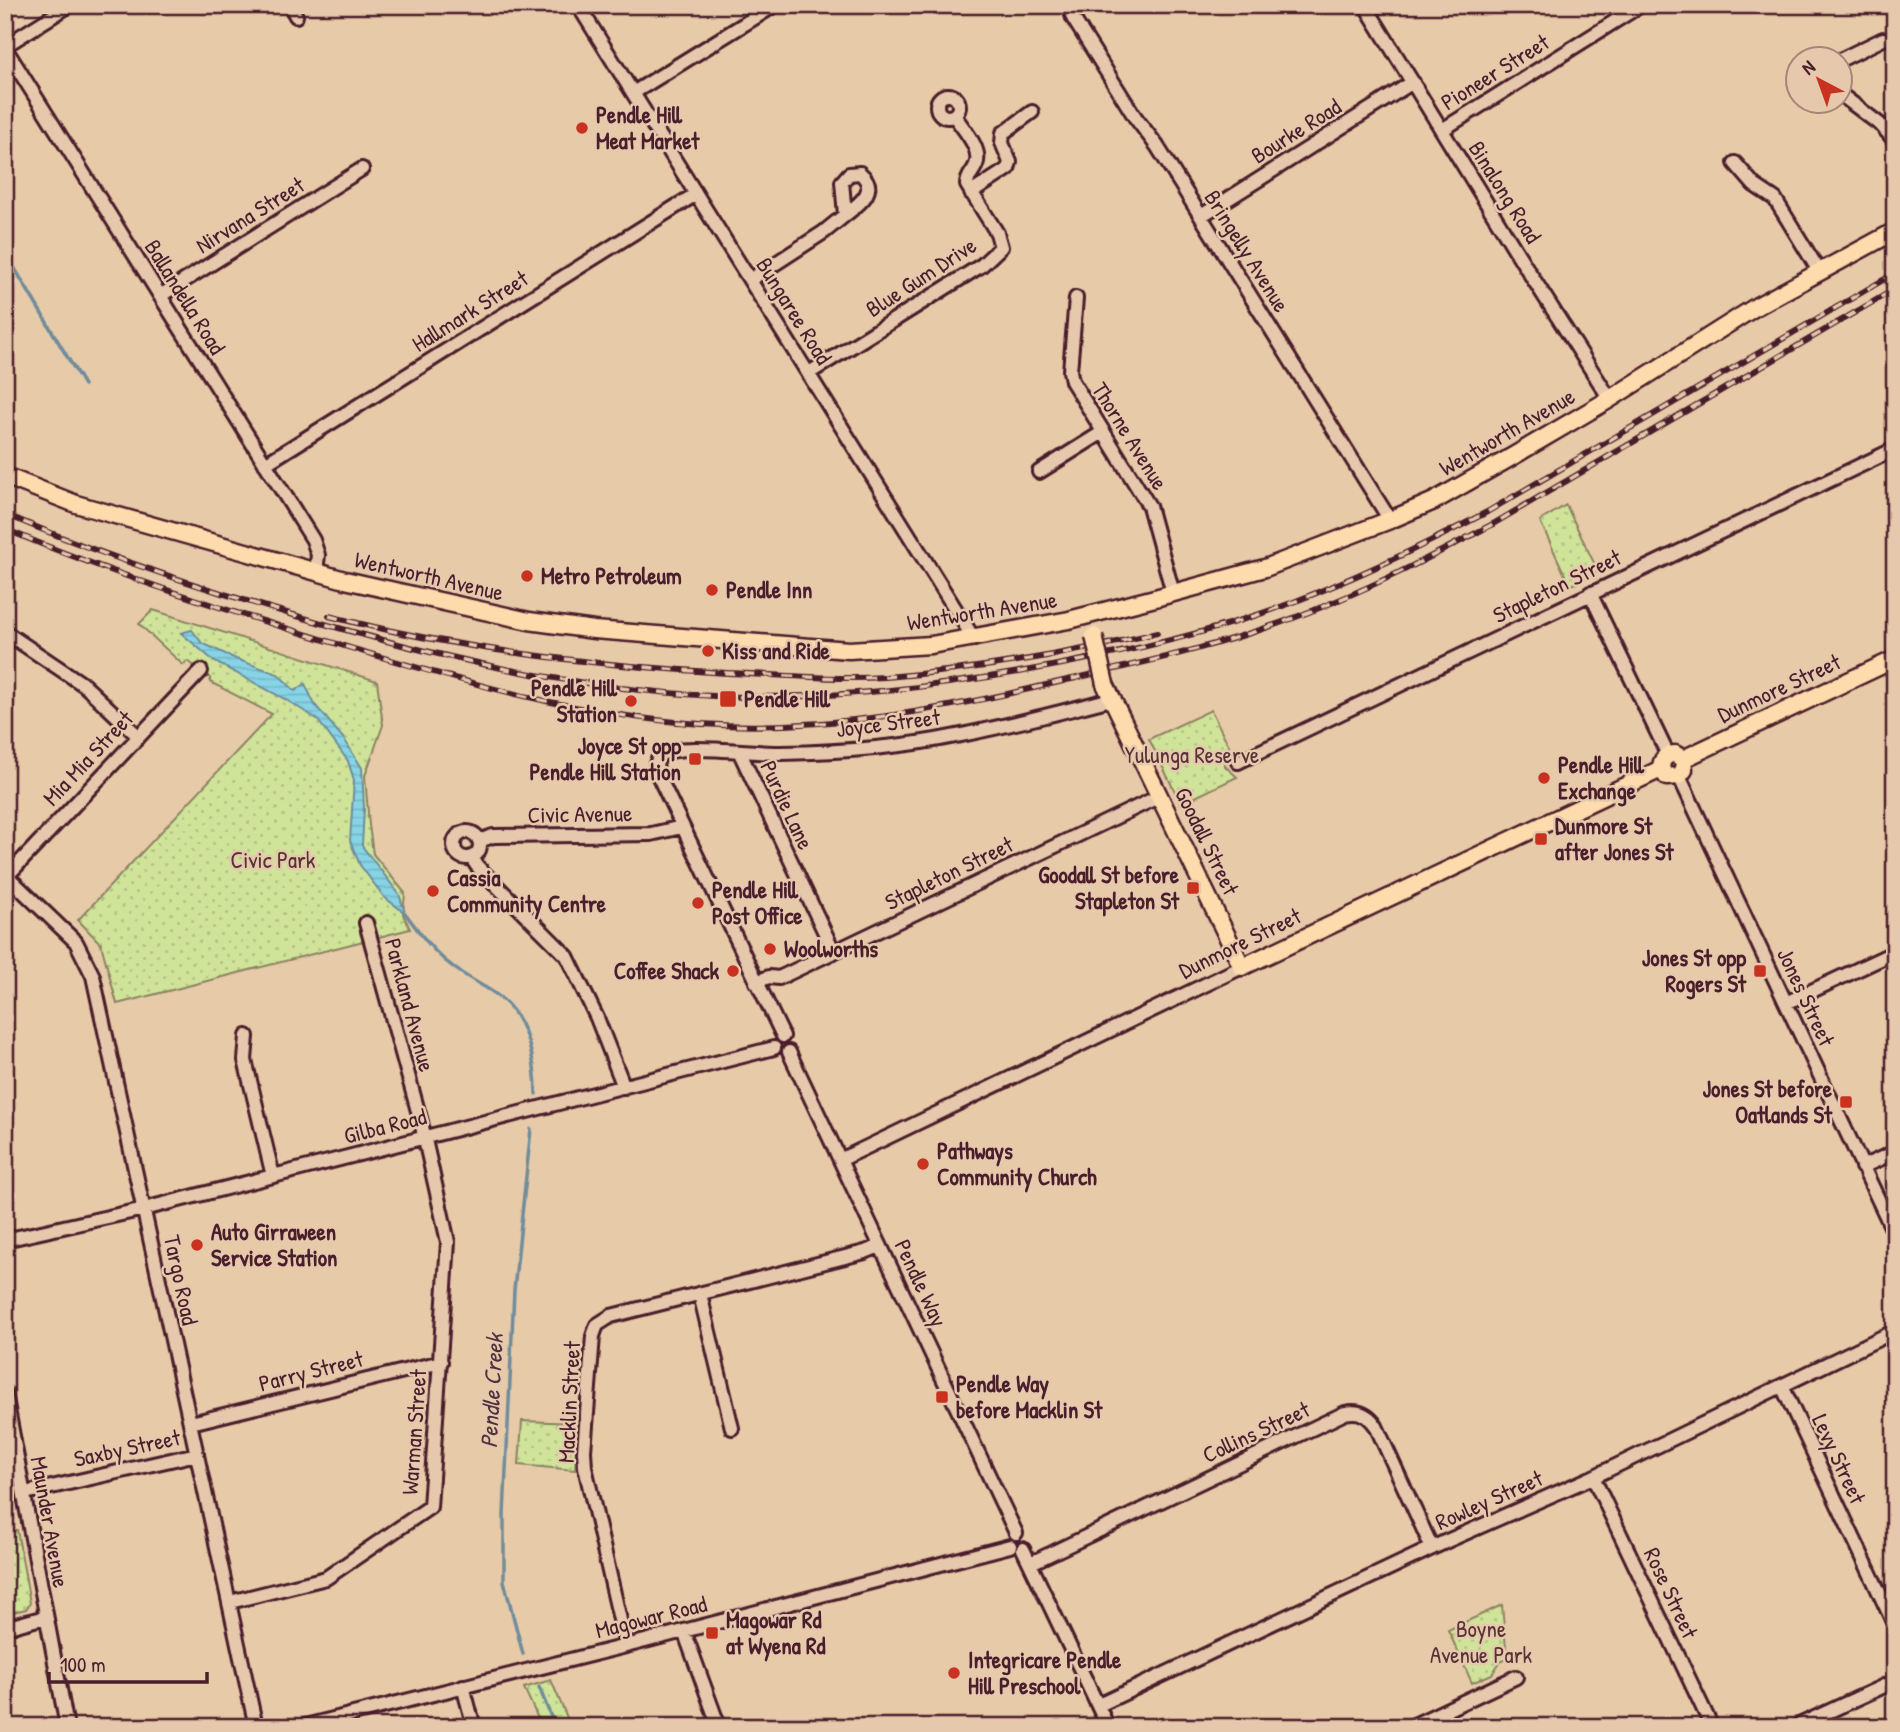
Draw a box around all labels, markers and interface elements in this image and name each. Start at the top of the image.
street label: Pioneer Street [1435,26,1556,117]
north arrow [1784,46,1854,116]
text: N [1796,54,1820,80]
street label: Bourke Road [1245,91,1347,170]
place label: Pendle Hill Meat Market [596,99,700,156]
marker: Pendle Hill Meat Market [574,120,590,136]
street label: Binalong Road [1462,135,1549,249]
street label: Nirvana Street [189,168,311,260]
street label: Bringelly Avenue [1198,184,1297,318]
street label: Blue Gum Drive [859,229,982,324]
street label: Ballandella Road [138,233,233,360]
street label: Bungaree Road [749,251,840,370]
street label: Hallmark Street [406,262,535,359]
street label: Thorne Avenue [1085,376,1176,496]
street label: Wentworth Avenue [1433,380,1580,483]
street label: Stapleton Street [1488,541,1627,630]
street label: Wentworth Avenue [352,543,506,608]
place label: Metro Petroleum [541,560,682,591]
marker: Metro Petroleum [519,568,535,584]
place label: Pendle Inn [726,574,812,605]
marker: Pendle Inn [704,582,720,598]
street label: Wentworth Avenue [905,583,1059,638]
place label: Kiss and Ride [722,635,830,666]
marker: Kiss and Ride [700,643,716,659]
street label: Dunmore Street [1712,645,1846,730]
place label: Pendle Hill Station [531,672,618,729]
place label: Pendle Hill [744,683,831,714]
marker: Pendle Hill [718,689,738,709]
marker: Pendle Hill Station [623,693,639,709]
street label: Joyce Street [834,701,943,744]
street label: Mia Mia Street [35,702,141,812]
place label: Joyce St opp Pendle Hill Station [530,730,681,787]
park label: Yulunga Reserve [1125,739,1259,770]
place label: Pendle Hill Exchange [1558,749,1645,807]
marker: Joyce St opp Pendle Hill Station [687,751,703,767]
street label: Purdie Lane [753,755,822,854]
marker: Pendle Hill Exchange [1536,770,1552,786]
street label: Goodall Street [1168,782,1247,901]
street label: Civic Avenue [527,797,633,830]
place label: Dunmore St after Jones St [1555,810,1675,867]
street label: Stapleton Street [880,828,1019,917]
marker: Dunmore St after Jones St [1533,831,1549,847]
park label: Civic Park [231,844,316,875]
place label: Goodall St before Stapleton St [1038,859,1180,917]
place label: Cassia Community Centre [447,862,607,920]
place label: Pendle Hill Post Office [712,874,803,931]
marker: Goodall St before Stapleton St [1185,880,1201,896]
marker: Cassia Community Centre [425,883,441,899]
marker: Pendle Hill Post Office [690,895,706,911]
street label: Dunmore Street [1174,899,1307,985]
place label: Woolworths [784,933,878,964]
street label: Parkland Avenue [378,935,443,1075]
marker: Woolworths [762,941,778,957]
place label: Jones St opp Rogers St [1642,942,1747,1000]
street label: Jones Street [1770,943,1843,1052]
place label: Coffee Shack [614,955,719,986]
marker: Coffee Shack [725,963,741,979]
marker: Jones St opp Rogers St [1752,963,1768,979]
place label: Jones St before Oatlands St [1703,1073,1833,1130]
marker: Jones St before Oatlands St [1838,1094,1854,1110]
street label: Gilba Road [340,1100,429,1151]
place label: Pathways Community Church [937,1135,1097,1193]
marker: Pathways Community Church [915,1156,931,1172]
place label: Auto Girraween Service Station [211,1216,338,1273]
street label: Targo Road [157,1232,206,1328]
street label: Pendle Way [888,1234,955,1332]
marker: Auto Girraween Service Station [189,1237,205,1253]
water label: Pendle Creek [472,1331,510,1449]
street label: Macklin Street [550,1339,587,1464]
street label: Parry Street [256,1342,367,1398]
street label: Warman Street [394,1367,433,1496]
place label: Pendle Way before Macklin St [956,1368,1103,1425]
marker: Pendle Way before Macklin St [934,1389,950,1405]
street label: Collins Street [1197,1393,1315,1470]
street label: Levy Street [1805,1409,1874,1510]
street label: Saxby Street [71,1421,184,1474]
street label: Maunder Avenue [24,1454,77,1590]
street label: Rowley Street [1430,1462,1548,1537]
street label: Rose Street [1637,1542,1706,1644]
street label: Magowar Road [592,1588,710,1645]
place label: Magowar Rd at Wyena Rd [726,1604,825,1662]
park label: Boyne Avenue Park [1430,1613,1532,1670]
marker: Magowar Rd at Wyena Rd [704,1625,720,1641]
scale bar [49,1641,206,1685]
place label: Integricare Pendle Hill Preschool [968,1644,1122,1701]
text: 100 m [60,1650,106,1679]
marker: Integricare Pendle Hill Preschool [946,1665,962,1681]

